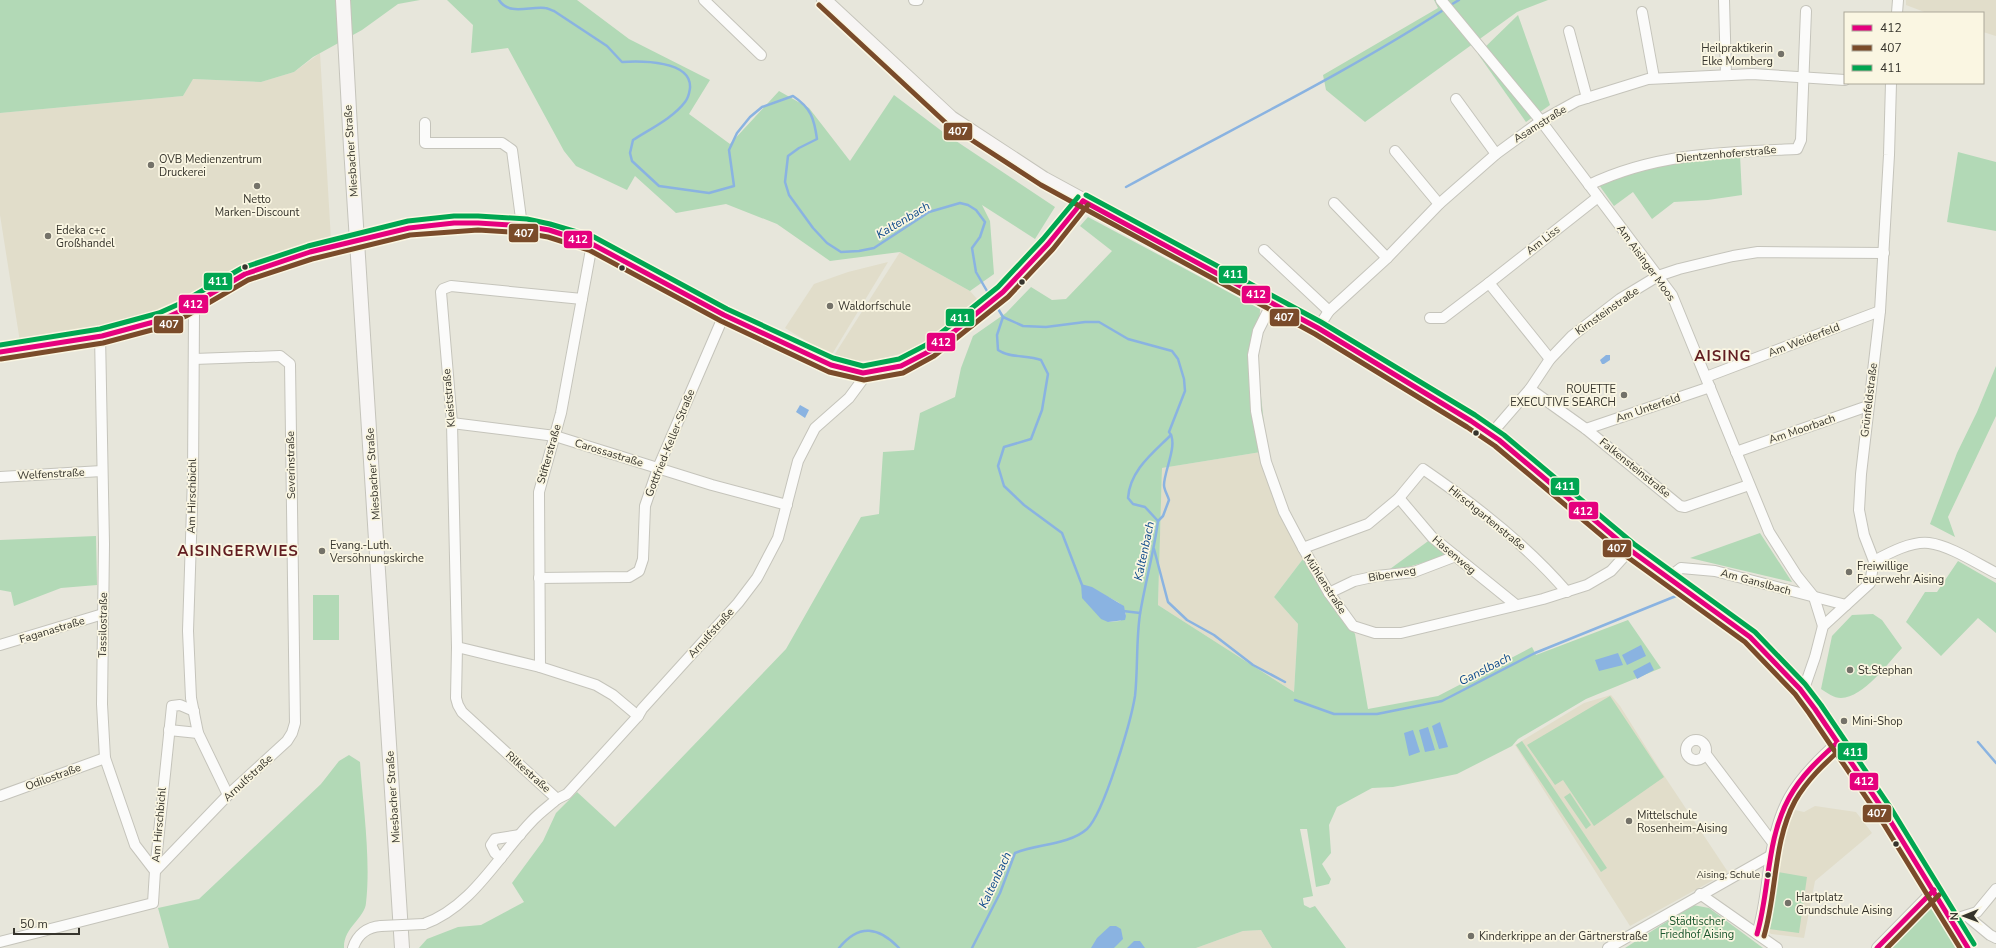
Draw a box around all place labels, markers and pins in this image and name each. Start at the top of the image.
place label: Heilpraktikerin Elke Momberg [1701,41,1773,69]
marker: Heilpraktikerin Elke Momberg [1776,49,1786,59]
place label: OVB Medienzentrum Druckerei [159,152,262,180]
marker: OVB Medienzentrum Druckerei [146,160,156,170]
marker: Netto Marken-Discount [252,181,262,191]
place label: Netto Marken-Discount [215,192,299,220]
place label: Edeka c+c Großhandel [56,223,115,251]
marker: Edeka c+c Großhandel [43,231,53,241]
unlabelled marker [240,262,250,272]
unlabelled marker [617,263,627,273]
unlabelled marker [1017,277,1027,287]
place label: Waldorfschule [838,299,911,314]
marker: Waldorfschule [825,301,835,311]
place label: ROUETTE EXECUTIVE SEARCH [1510,382,1616,410]
marker: ROUETTE EXECUTIVE SEARCH [1619,390,1629,400]
unlabelled marker [1471,428,1481,438]
place label: Evang.-Luth. Versöhnungskirche [329,538,424,566]
marker: Evang.-Luth. Versöhnungskirche [317,546,327,556]
place label: Freiwillige Feuerwehr Aising [1857,559,1944,587]
marker: Freiwillige Feuerwehr Aising [1844,567,1854,577]
place label: St.Stephan [1858,663,1913,678]
marker: St.Stephan [1845,665,1855,675]
place label: Mini-Shop [1852,714,1903,729]
marker: Mini-Shop [1839,716,1849,726]
place label: Mittelschule Rosenheim-Aising [1637,808,1727,836]
marker: Mittelschule Rosenheim-Aising [1624,816,1634,826]
unlabelled marker [1891,839,1901,849]
place label: Aising, Schule [1697,868,1760,882]
marker: Aising, Schule [1763,870,1773,880]
place label: Hartplatz Grundschule Aising [1796,890,1893,918]
marker: Hartplatz Grundschule Aising [1783,898,1793,908]
place label: Kinderkrippe an der Gärtnerstraße [1479,929,1648,944]
marker: Kinderkrippe an der Gärtnerstraße [1466,931,1476,941]

